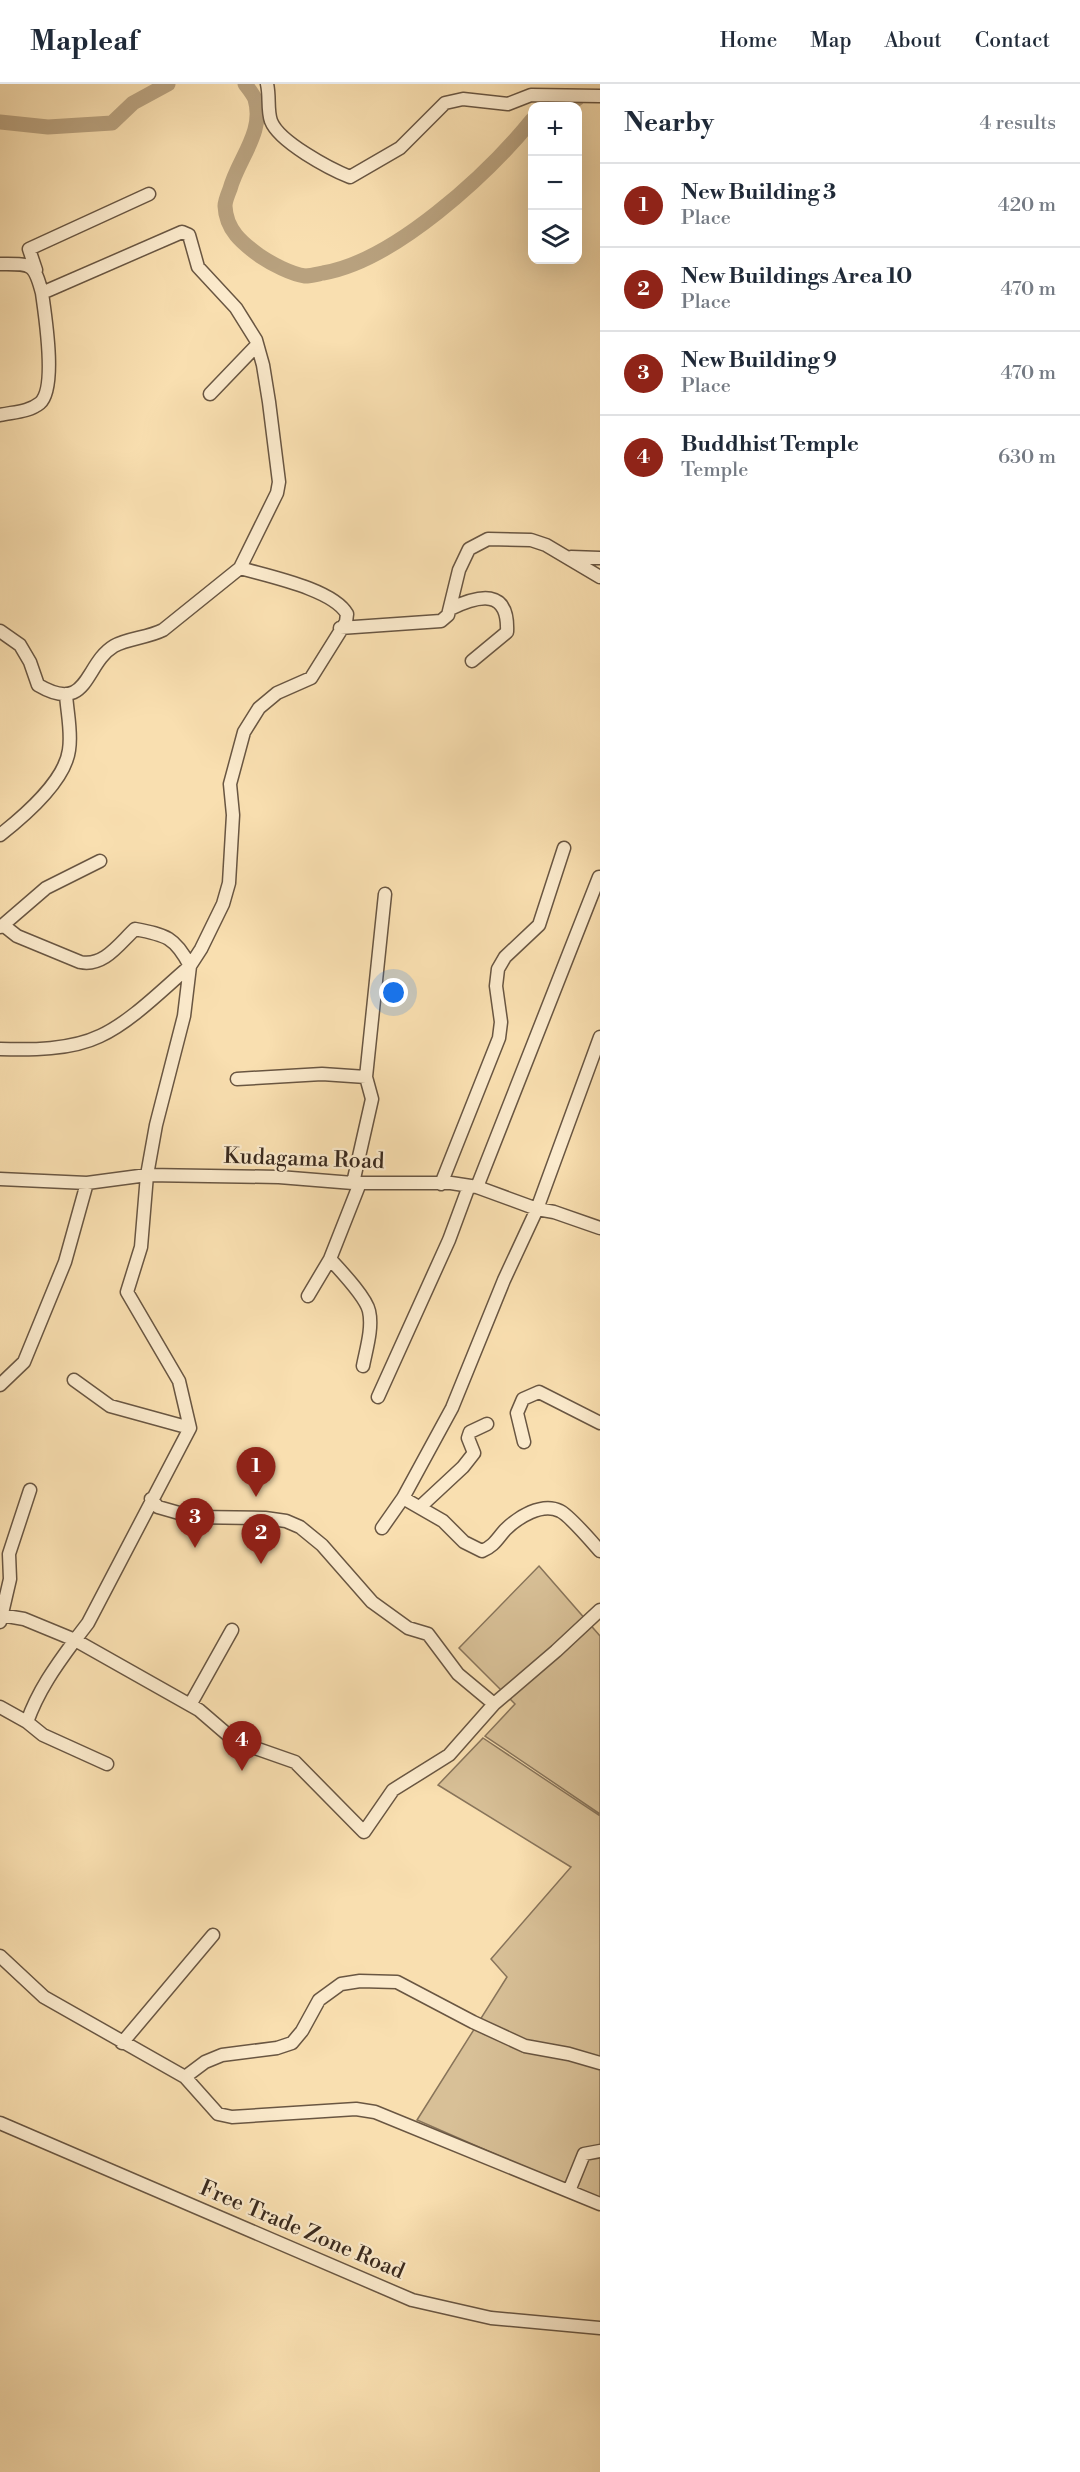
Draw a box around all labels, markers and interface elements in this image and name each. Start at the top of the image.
text: Mapleaf [30,24,138,59]
text: Home [720,28,777,54]
text: Map [810,28,852,54]
text: About [885,28,942,54]
text: Contact [975,28,1050,54]
map controls [528,102,582,264]
button: + [528,102,582,156]
text: Nearby [624,107,714,139]
text: 4 results [979,111,1056,136]
button: − [528,156,582,210]
text: New Building 3 [681,179,836,206]
text: 1 [639,193,648,218]
text: 420 m [998,193,1056,218]
text: Place [681,206,731,231]
button: layers [528,210,582,264]
text: New Buildings Area 10 [681,263,912,290]
text: 2 [637,277,650,302]
text: 470 m [1000,277,1056,302]
text: Place [681,290,731,315]
text: New Building 9 [681,347,837,374]
text: 3 [637,361,650,386]
text: 470 m [1000,361,1056,386]
text: Place [681,374,731,399]
text: Buddhist Temple [681,431,859,458]
text: 4 [637,445,650,470]
text: 630 m [998,445,1056,470]
text: Temple [681,458,748,483]
your location [379,978,408,1007]
street label: Kudagama Road [223,1143,385,1175]
pin: 1 [236,1448,276,1497]
pin: 3 [176,1498,214,1548]
pin: 2 [242,1514,280,1564]
pin: 4 [222,1722,262,1771]
street label: Free Trade Zone Road [195,2175,409,2286]

